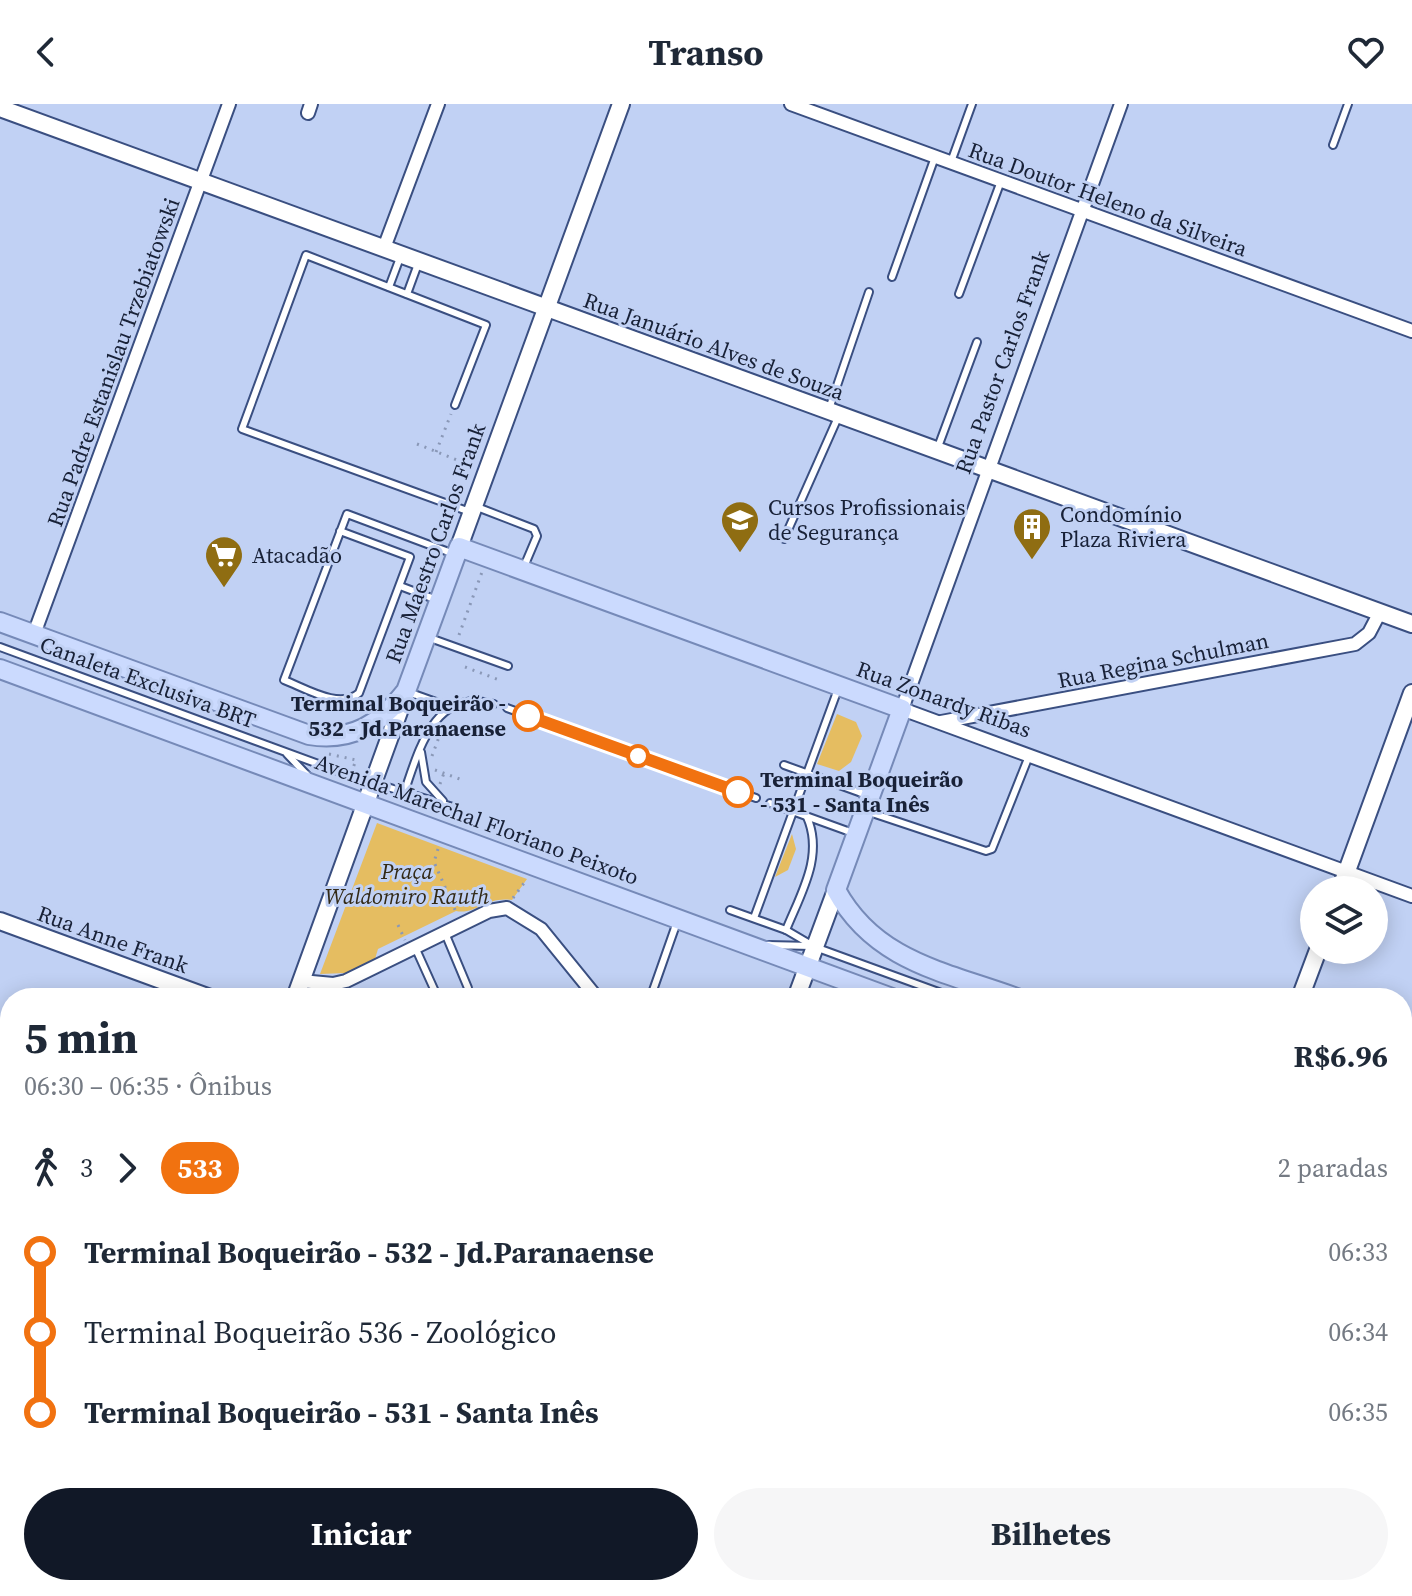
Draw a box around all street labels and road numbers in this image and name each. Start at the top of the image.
street label: Rua Doutor Heleno da Silveira [964,134,1252,264]
street label: Rua Padre Estanislau Trzebiatowski [39,193,187,531]
street label: Rua Pastor Carlos Frank [948,245,1057,478]
street label: Rua Januário Alves de Souza [579,285,849,408]
street label: Rua Maestro Carlos Frank [378,418,493,667]
street label: Rua Regina Schulman [1055,625,1271,695]
street label: Canaleta Exclusiva BRT [36,629,260,735]
street label: Rua Zonardy Ribas [852,653,1036,745]
street label: Avenida Marechal Floriano Peixoto [311,746,643,892]
street label: Rua Anne Frank [33,898,194,981]

